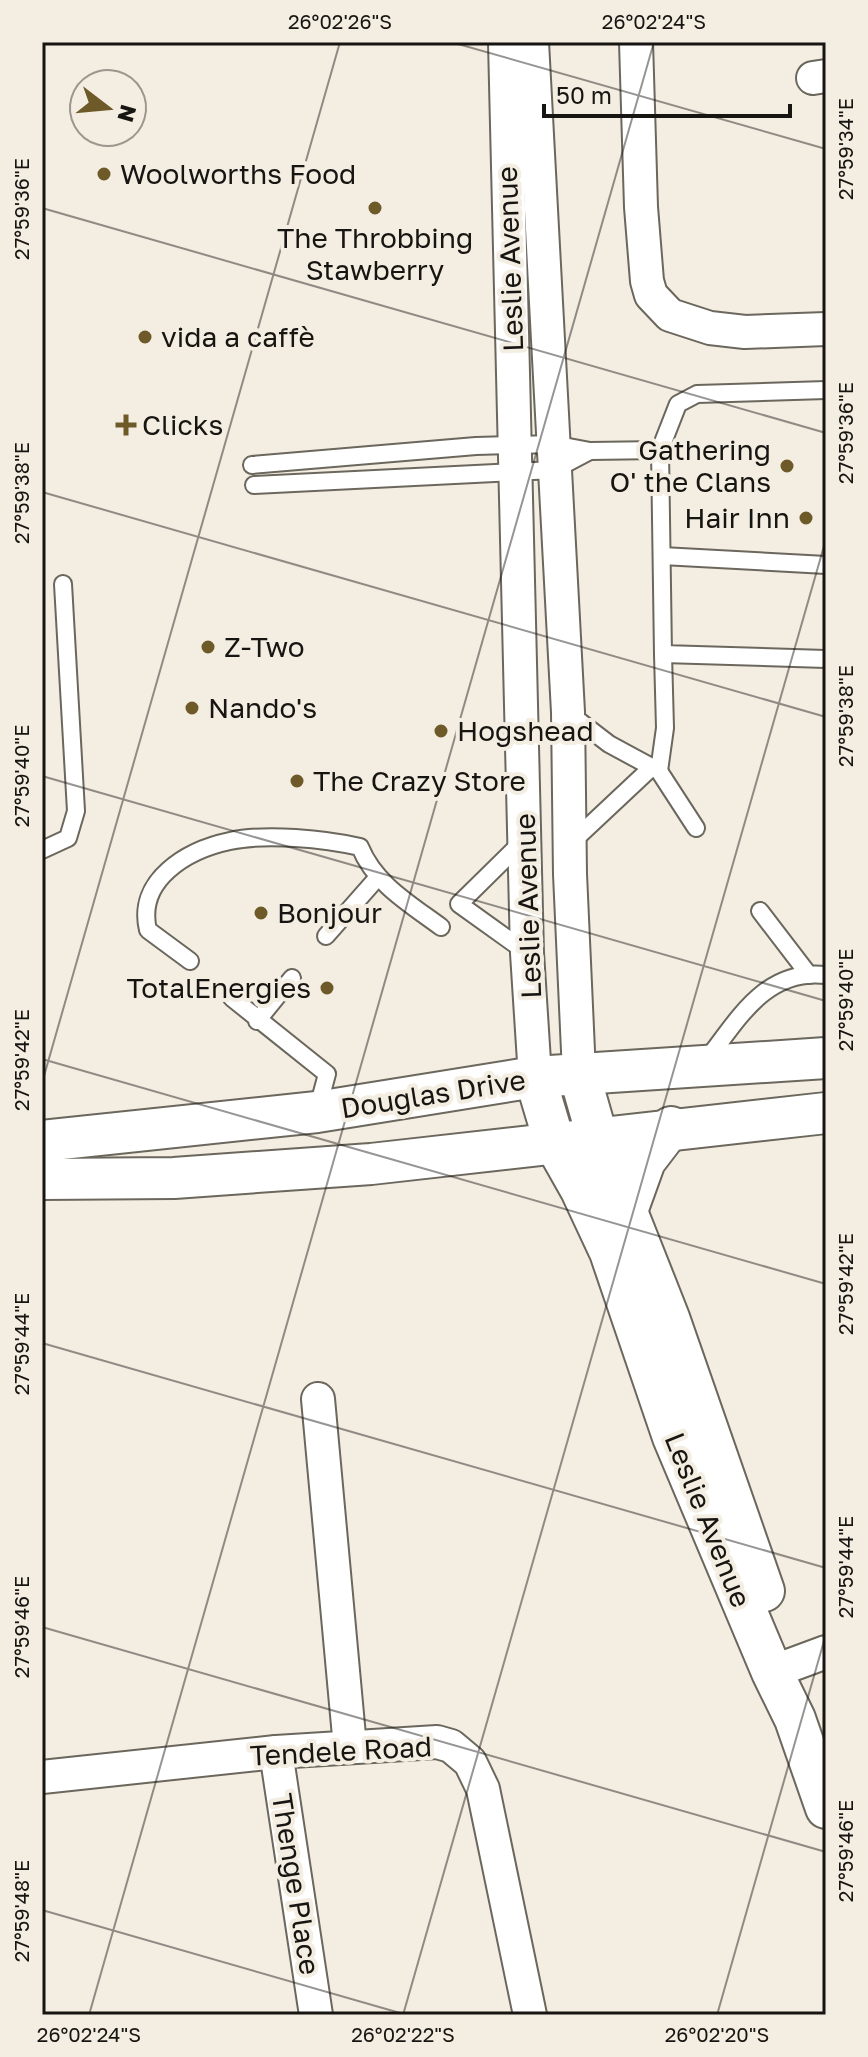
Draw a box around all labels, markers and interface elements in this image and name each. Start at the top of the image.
text: 26°02'26"S [288,9,392,33]
text: 26°02'24"S [602,9,706,33]
north arrow [68,68,148,148]
scale bar [544,68,790,118]
text: 50 m [556,80,612,109]
text: 27°59'34"E [833,98,857,200]
text: N [112,102,143,125]
place label: Woolworths Food [120,157,356,190]
text: 27°59'36"E [9,158,33,260]
marker: Woolworths Food [95,165,113,183]
street label: Leslie Avenue [490,166,529,352]
marker: The Throbbing Stawberry [366,199,384,217]
place label: The Throbbing Stawberry [277,221,473,286]
place label: vida a caffè [161,320,315,353]
marker: vida a caffè [136,328,154,346]
text: 27°59'36"E [833,382,857,484]
place label: Clicks [142,408,223,441]
marker: Clicks [117,416,135,434]
place label: Gathering O' the Clans [610,433,771,498]
text: 27°59'38"E [9,442,33,544]
marker: Gathering O' the Clans [778,457,796,475]
place label: Hair Inn [684,501,790,534]
marker: Hair Inn [797,509,815,527]
place label: Z-Two [224,630,305,663]
marker: Z-Two [199,638,217,656]
text: 27°59'38"E [833,665,857,767]
place label: Nando's [208,691,317,724]
marker: Nando's [183,699,201,717]
place label: Hogshead [457,714,594,747]
marker: Hogshead [432,722,450,740]
text: 27°59'40"E [9,725,33,827]
place label: The Crazy Store [313,764,526,797]
marker: The Crazy Store [288,772,306,790]
street label: Leslie Avenue [508,813,547,999]
place label: Bonjour [277,896,382,929]
marker: Bonjour [252,904,270,922]
text: 27°59'40"E [833,949,857,1051]
place label: TotalEnergies [126,971,311,1004]
marker: TotalEnergies [318,979,336,997]
text: 27°59'42"E [9,1009,33,1111]
street label: Douglas Drive [338,1063,528,1124]
text: 27°59'42"E [833,1233,857,1335]
text: 27°59'44"E [9,1293,33,1395]
street label: Leslie Avenue [658,1428,758,1612]
text: 27°59'44"E [833,1516,857,1618]
text: 27°59'46"E [9,1576,33,1678]
street label: Tendele Road [249,1729,433,1772]
street label: Thenge Place [266,1791,327,1977]
text: 27°59'46"E [833,1800,857,1902]
text: 27°59'48"E [9,1860,33,1962]
text: 26°02'24"S [37,2022,141,2046]
text: 26°02'22"S [351,2022,455,2046]
text: 26°02'20"S [665,2022,769,2046]

